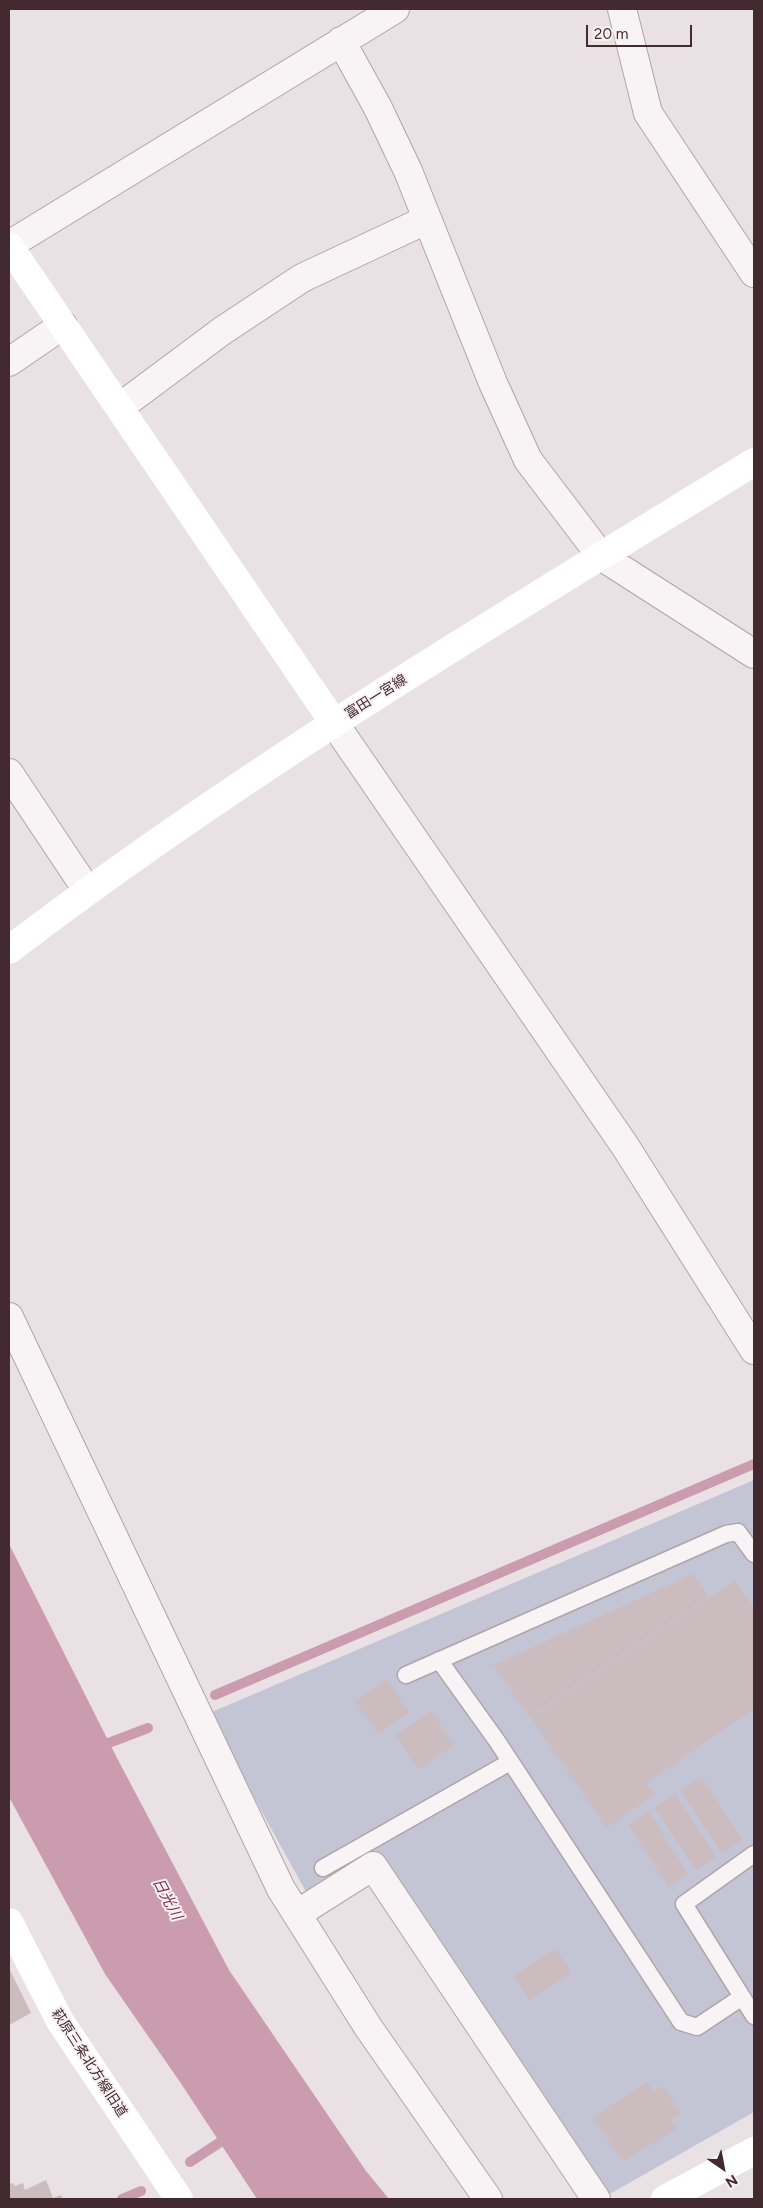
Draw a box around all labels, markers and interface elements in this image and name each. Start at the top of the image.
scale bar [588,15,694,47]
text: 20 m [594,25,628,43]
street label: 富田一宮線 [342,671,410,723]
water label: 日光川 [148,1875,186,1923]
street label: 萩原三条北方線旧道 [48,2006,130,2120]
north arrow [698,2143,748,2193]
text: N [722,2171,741,2191]

